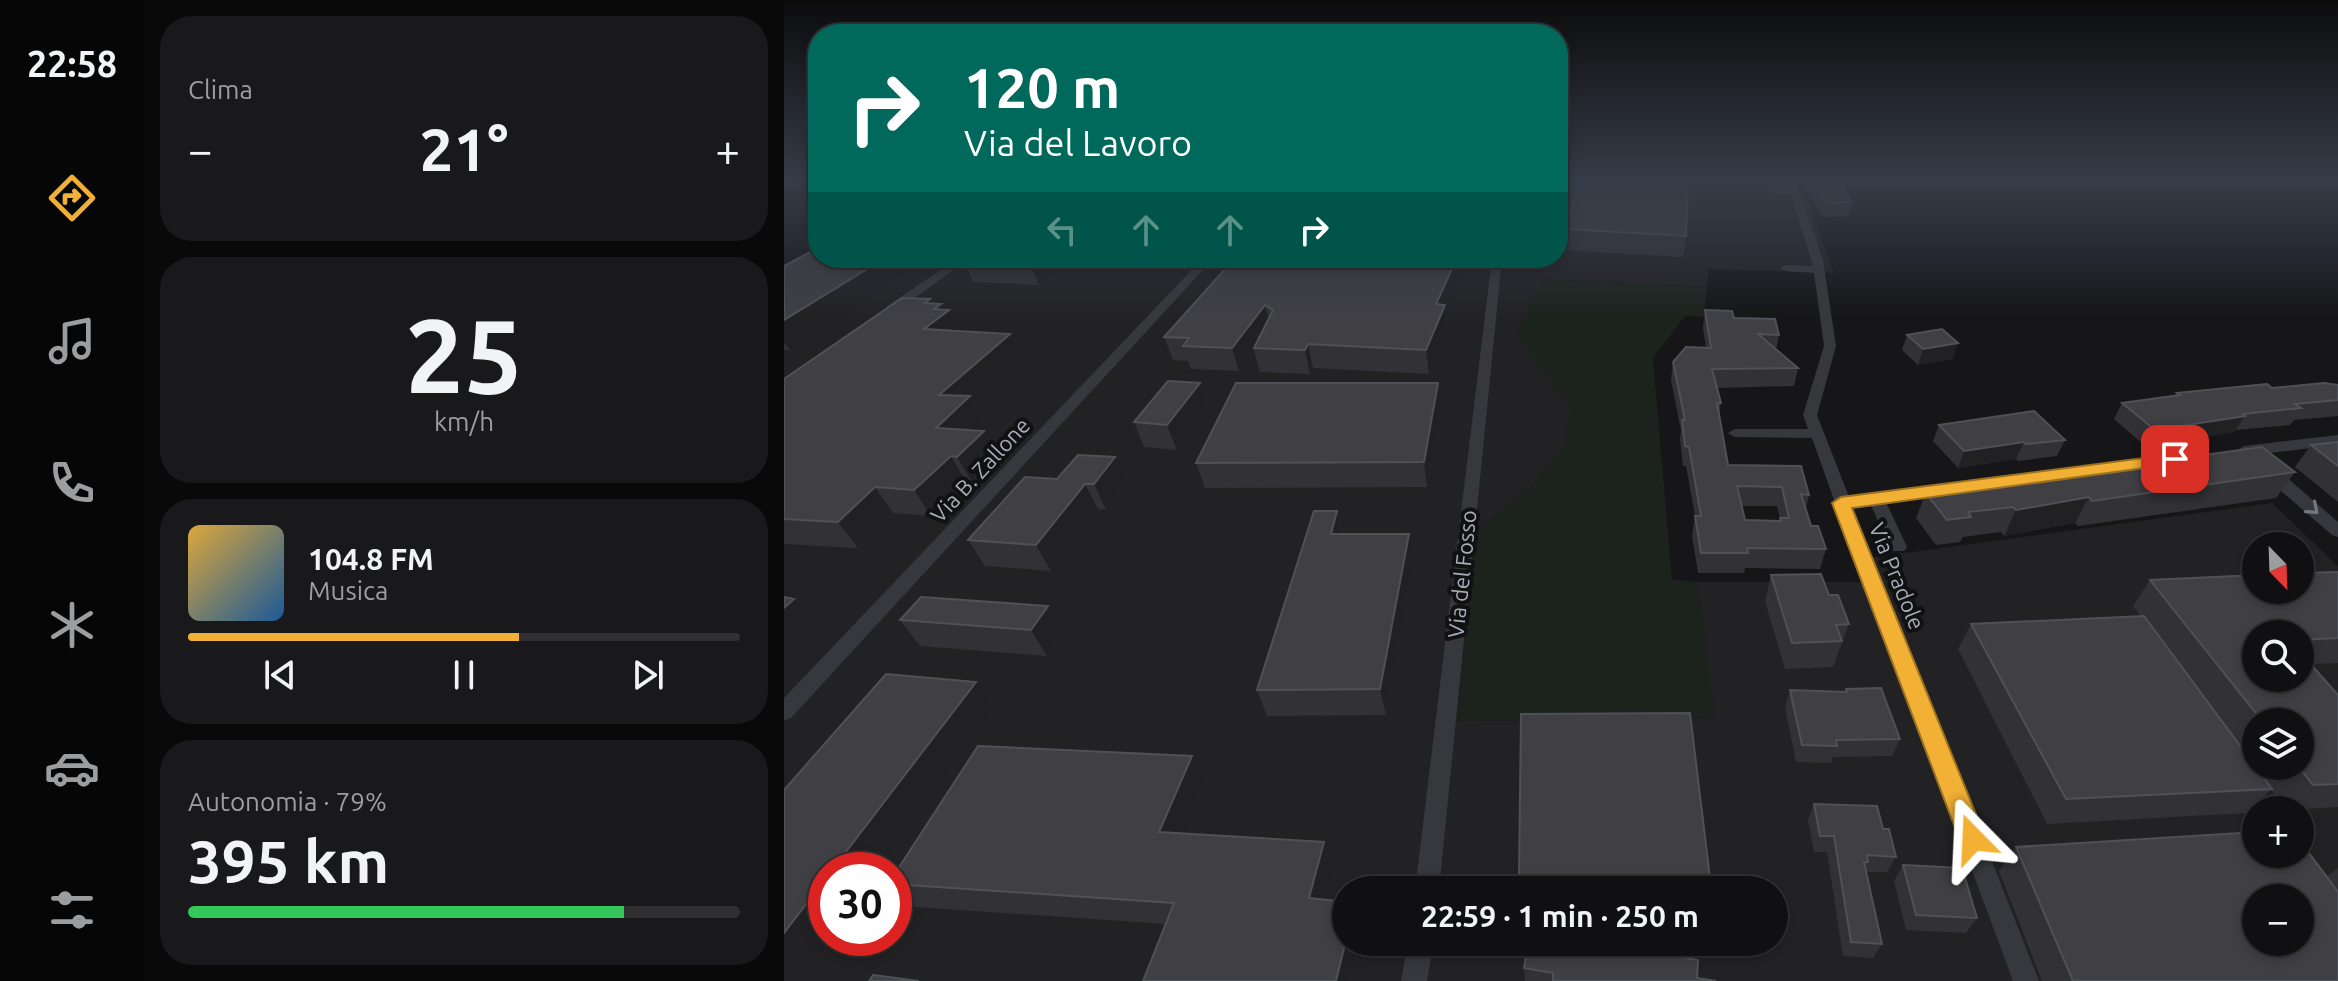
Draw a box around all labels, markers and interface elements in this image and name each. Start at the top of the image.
text: 22:58 [27,43,117,84]
icon: right [832,56,936,160]
text: 120 m [964,56,1120,119]
text: Clima [188,75,253,104]
text: 21° [420,115,508,182]
text: Via del Lavoro [964,122,1192,163]
text: − [188,125,213,174]
text: + [715,125,740,174]
icon: directions [44,170,100,226]
icon: left [1040,208,1084,252]
icon: ahead [1124,208,1168,252]
icon: ahead [1208,208,1252,252]
icon: right [1292,208,1336,252]
text: 25 [405,296,523,413]
icon: music [44,313,100,369]
text: km/h [434,407,494,436]
street label: Via B. Zallone [925,412,1034,527]
pin [2141,425,2209,493]
icon: arrive [2153,437,2197,481]
icon: phone [44,455,100,511]
one-way arrow [2303,499,2318,514]
street label: Via del Fosso [1442,509,1481,639]
street label: Via Pradole [1865,519,1930,633]
north arrow [2242,532,2314,604]
map controls [2242,532,2314,956]
text: 104.8 FM [308,542,434,576]
text: Musica [308,576,388,605]
icon: climate [44,597,100,653]
button: search [2242,620,2314,692]
icon: previous [258,653,302,697]
icon: pause [442,653,486,697]
icon: next [626,653,670,697]
button: layers [2242,708,2314,780]
icon: car [44,740,100,796]
text: Autonomia · 79% [188,787,387,816]
button: + [2242,796,2314,868]
position arrow [1931,797,2015,881]
text: 395 km [188,827,389,894]
speed limit sign: 30 [808,852,912,956]
icon: filters [44,882,100,938]
button: − [2242,884,2314,956]
text: 22:59 · 1 min · 250 m [1421,899,1699,933]

